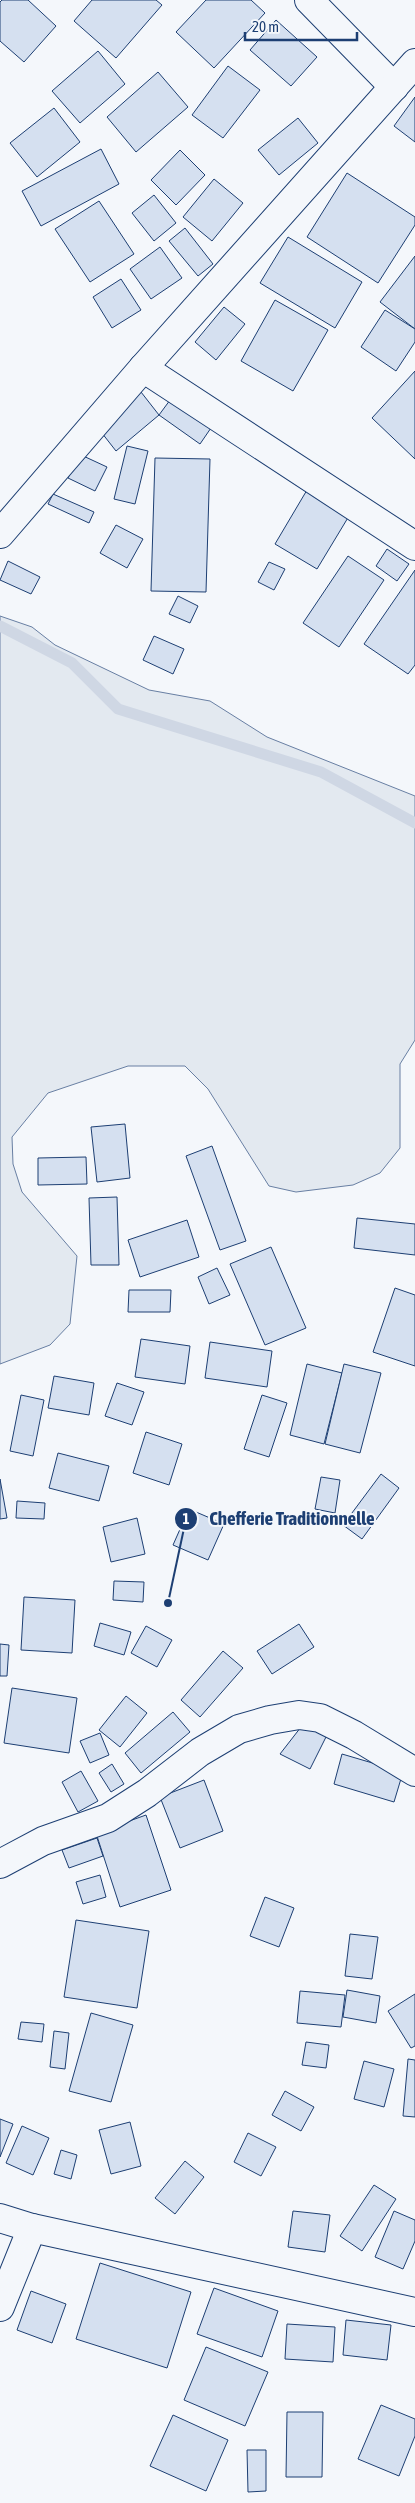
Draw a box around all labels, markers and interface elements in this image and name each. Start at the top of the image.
scale bar [245,10,358,42]
text: 20 m [252,18,279,35]
callout: Chefferie Traditionnelle [174,1502,384,1536]
text: Chefferie Traditionnelle [209,1507,375,1529]
text: 1 [182,1510,190,1527]

